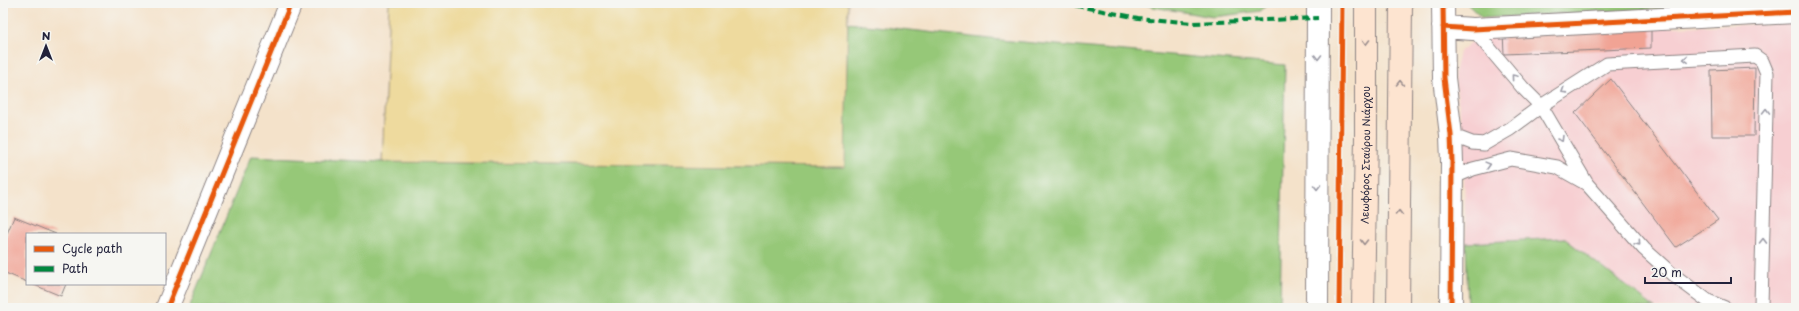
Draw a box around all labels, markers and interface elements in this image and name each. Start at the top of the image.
north arrow [26,26,66,66]
text: N [42,27,51,44]
one-way arrow [1362,39,1370,45]
one-way arrow [1314,54,1322,60]
one-way arrow [1683,55,1689,64]
one-way arrow [1512,74,1519,82]
one-way arrow [1396,80,1405,86]
street label: Λεωφόρος Σταύρου Νιάρχου [1356,86,1373,224]
one-way arrow [1561,86,1568,94]
one-way arrow [1762,108,1770,114]
one-way arrow [1556,135,1564,142]
one-way arrow [1485,161,1491,169]
one-way arrow [1313,184,1321,190]
one-way arrow [1395,210,1403,216]
legend [26,233,166,285]
one-way arrow [1634,238,1641,246]
one-way arrow [1759,238,1767,244]
text: Cycle path [62,239,123,257]
one-way arrow [1360,239,1369,245]
text: Path [62,259,88,277]
scale bar [1645,259,1731,285]
text: 20 m [1651,263,1682,281]

